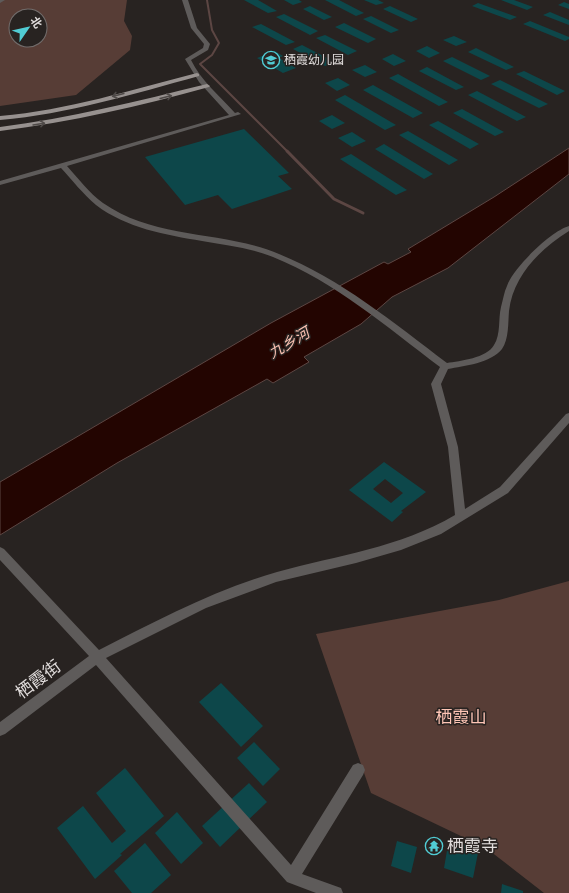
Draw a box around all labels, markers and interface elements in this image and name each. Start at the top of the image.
north arrow [8,8,48,48]
text: 北 [27,14,44,31]
school or university icon: 栖霞幼儿园 [261,50,281,70]
place label: 栖霞幼儿园 [284,53,344,67]
one-way arrow [112,92,125,100]
one-way arrow [159,93,172,100]
one-way arrow [32,120,45,128]
water label: 九乡河 [265,322,315,362]
street label: 栖霞街 [12,656,64,702]
park label: 栖霞山 [436,707,487,727]
temple icon: 栖霞寺 [424,836,444,856]
place label: 栖霞寺 [447,836,498,856]

